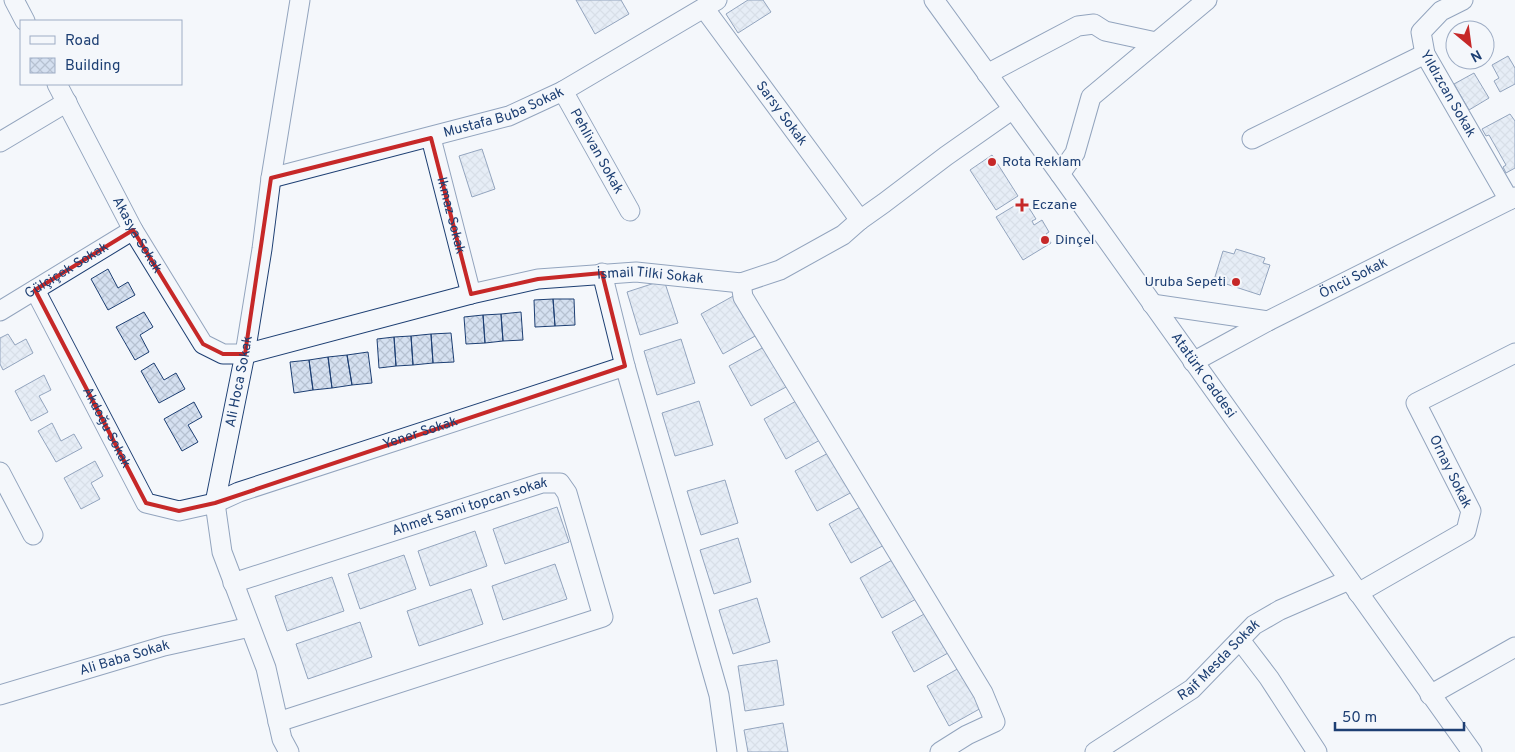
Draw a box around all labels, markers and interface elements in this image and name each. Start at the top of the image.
legend [20,20,182,85]
north arrow [1445,20,1495,70]
text: Road [65,32,100,51]
text: N [1467,45,1484,65]
street label: Yıldızcan Sokak [1416,47,1480,140]
text: Building [65,57,120,76]
street label: Sarsy Sokak [752,78,811,149]
street label: Mustafa Buba Sokak [442,83,567,141]
street label: Pehlivan Sokak [566,106,627,197]
place label: Rota Reklam [1002,154,1081,171]
marker: Rota Reklam [986,156,998,168]
street label: Ikmaz Sokak [433,175,469,256]
street label: Akasya Sokak [109,194,166,277]
place label: Eczane [1032,197,1077,214]
marker: Eczane [1016,199,1028,211]
place label: Dinçel [1055,232,1095,249]
marker: Dinçel [1039,234,1051,246]
street label: Gülçiçek Sokak [22,238,112,302]
street label: Öncü Sokak [1316,254,1390,302]
street label: İsmail Tilki Sokak [596,263,705,288]
place label: Uruba Sepeti [1145,274,1226,291]
marker: Uruba Sepeti [1230,276,1242,288]
street label: Atatürk Caddesi [1167,329,1240,421]
street label: Ali Hoca Sokak [222,334,256,429]
street label: Akdoğu Sokak [78,384,135,471]
street label: Yener Sokak [381,413,460,453]
street label: Ornay Sokak [1425,433,1475,511]
street label: Ahmet Sami topcan sokak [390,475,548,540]
street label: Raif Mesda Sokak [1174,615,1263,705]
street label: Ali Baba Sokak [77,637,171,679]
scale bar [1335,700,1464,732]
text: 50 m [1342,709,1377,728]

